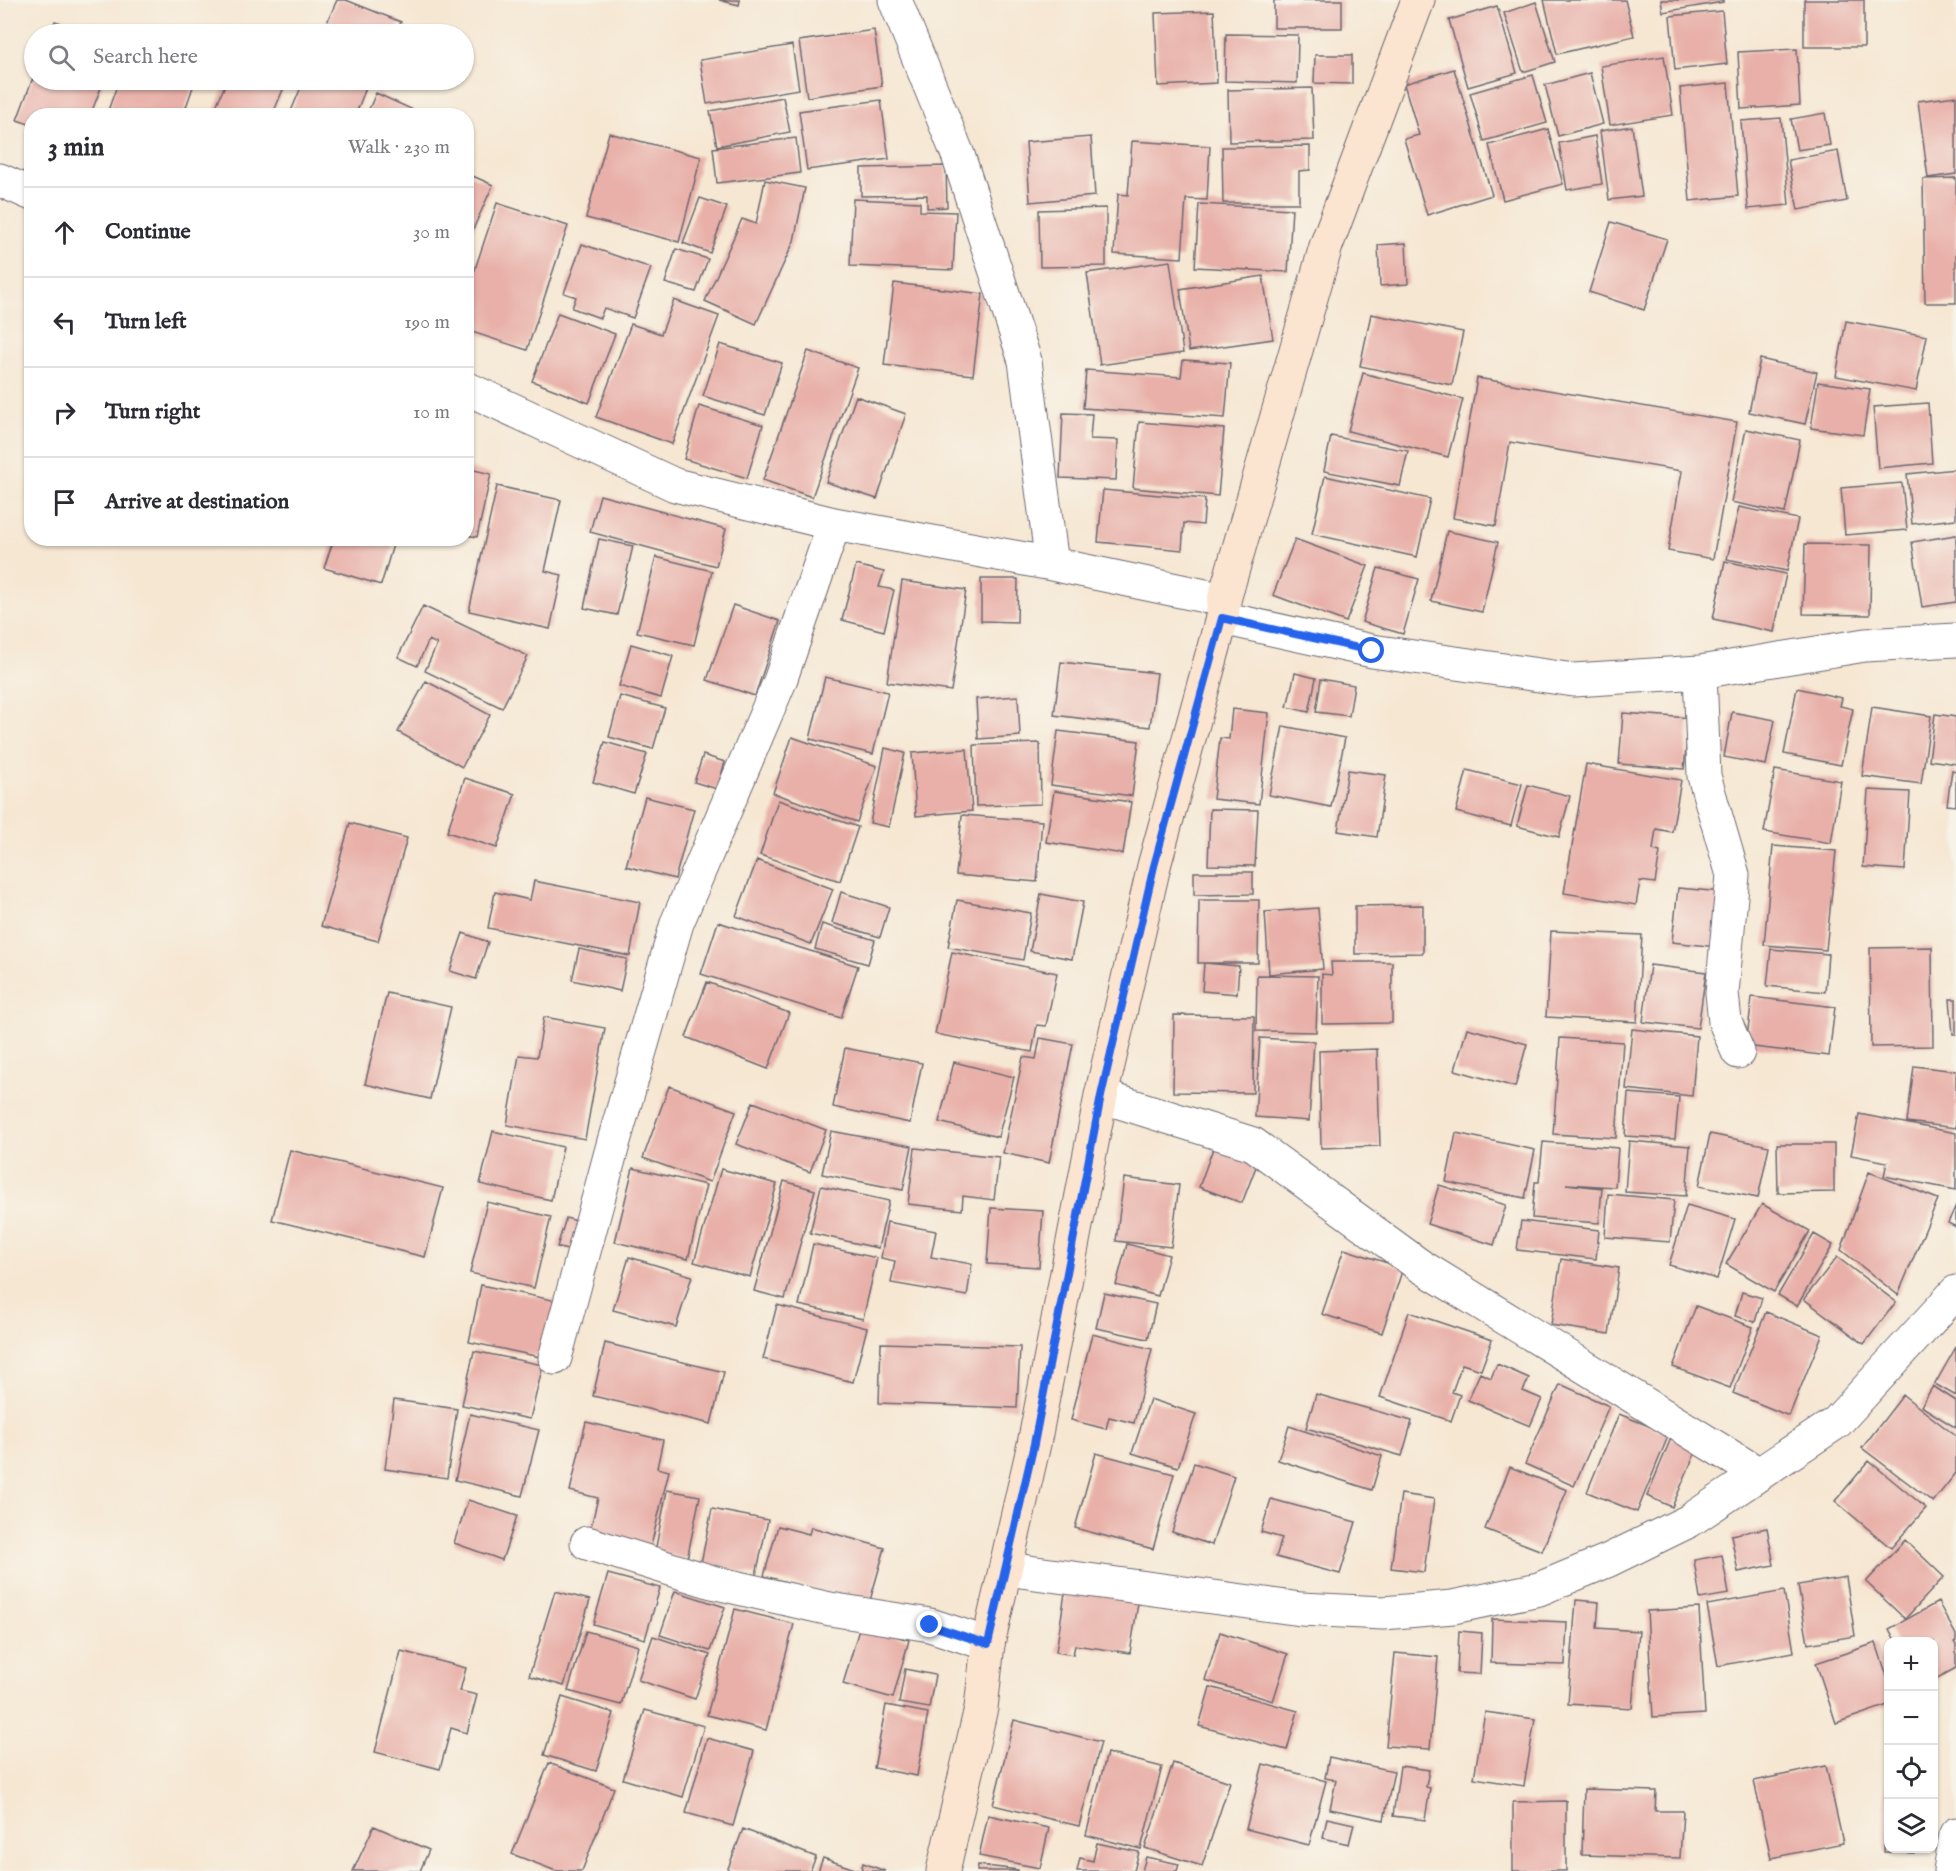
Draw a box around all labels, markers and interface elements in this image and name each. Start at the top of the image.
search box [24,24,474,90]
icon: search [45,41,78,74]
text: Search here [93,43,198,71]
text: 3 min [48,131,104,164]
text: Walk · 230 m [348,135,450,160]
icon: ahead [48,216,81,249]
text: Continue [105,218,191,246]
text: 30 m [413,220,450,245]
icon: left [48,306,81,339]
text: Turn left [105,308,187,336]
text: 190 m [404,310,450,335]
icon: right [48,396,81,429]
text: Turn right [105,398,200,426]
text: 10 m [413,400,450,425]
icon: arrive [48,486,81,519]
text: Arrive at destination [105,488,289,516]
route start [1358,637,1384,663]
route end [916,1611,942,1637]
map controls [1884,1637,1938,1853]
button: + [1884,1637,1938,1691]
button: − [1884,1691,1938,1745]
button: locate [1884,1745,1938,1799]
button: layers [1884,1799,1938,1853]

